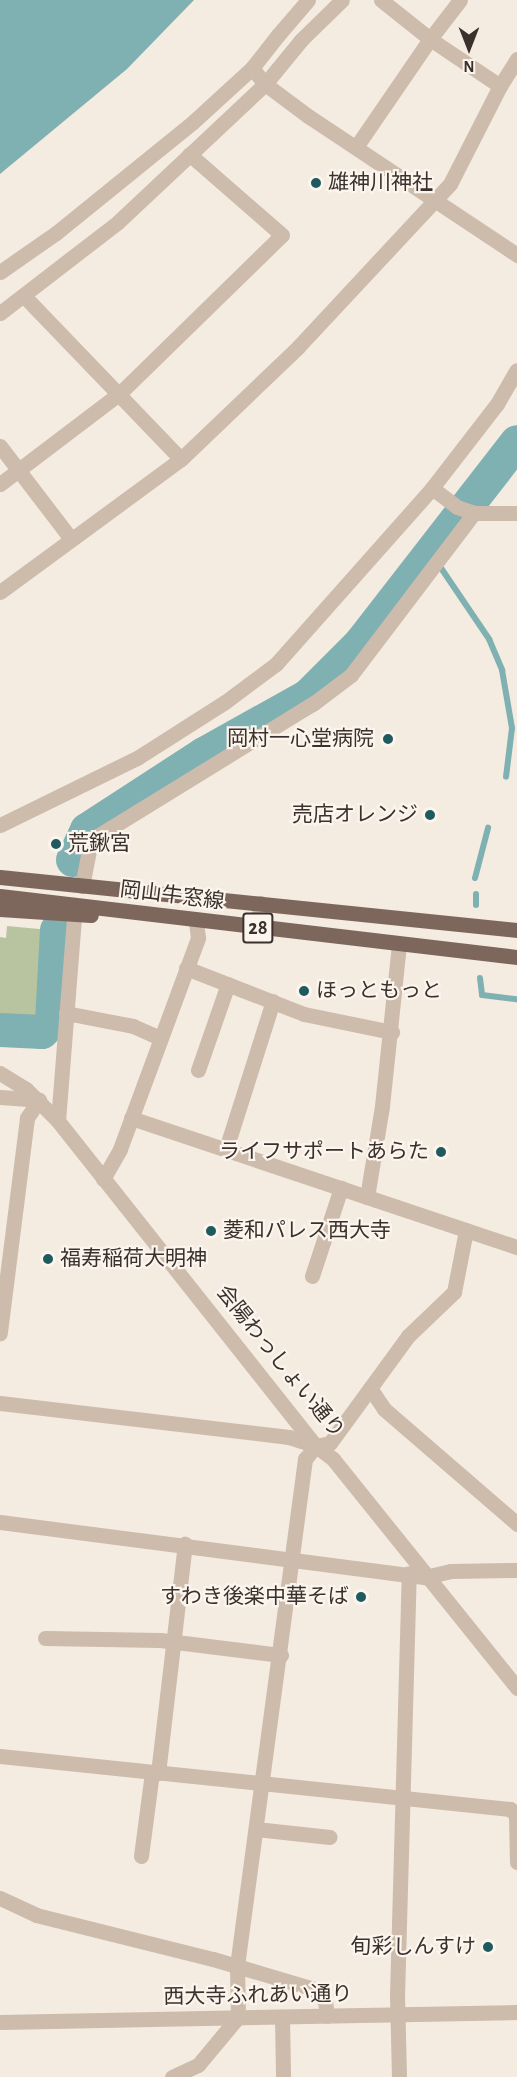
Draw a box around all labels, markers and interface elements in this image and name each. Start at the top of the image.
north arrow [439,18,499,78]
text: N [463,58,475,74]
place label: 雄神川神社 [328,170,433,196]
marker: 雄神川神社 [309,176,323,190]
place label: 岡村一心堂病院 [227,726,374,752]
marker: 岡村一心堂病院 [379,730,397,748]
place label: 売店オレンジ [292,802,418,828]
marker: 売店オレンジ [423,808,437,822]
place label: 荒鍬宮 [68,831,131,857]
marker: 荒鍬宮 [49,837,63,851]
street label: 岡山牛窓線 [118,877,226,915]
road number: 28 [242,911,274,945]
place label: ほっともっと [316,978,442,1004]
marker: ほっともっと [297,984,311,998]
place label: ライフサポートあらた [219,1139,429,1165]
marker: ライフサポートあらた [434,1145,448,1159]
place label: 菱和パレス西大寺 [223,1218,391,1244]
marker: 菱和パレス西大寺 [204,1224,218,1238]
place label: 福寿稲荷大明神 [60,1246,207,1272]
marker: 福寿稲荷大明神 [41,1252,55,1266]
street label: 会陽わっしょい通り [211,1281,349,1443]
place label: すわき後楽中華そば [160,1584,349,1610]
marker: すわき後楽中華そば [354,1590,368,1604]
place label: 旬彩しんすけ [350,1934,476,1960]
marker: 旬彩しんすけ [481,1940,495,1954]
street label: 西大寺ふれあい通り [163,1982,353,2010]

